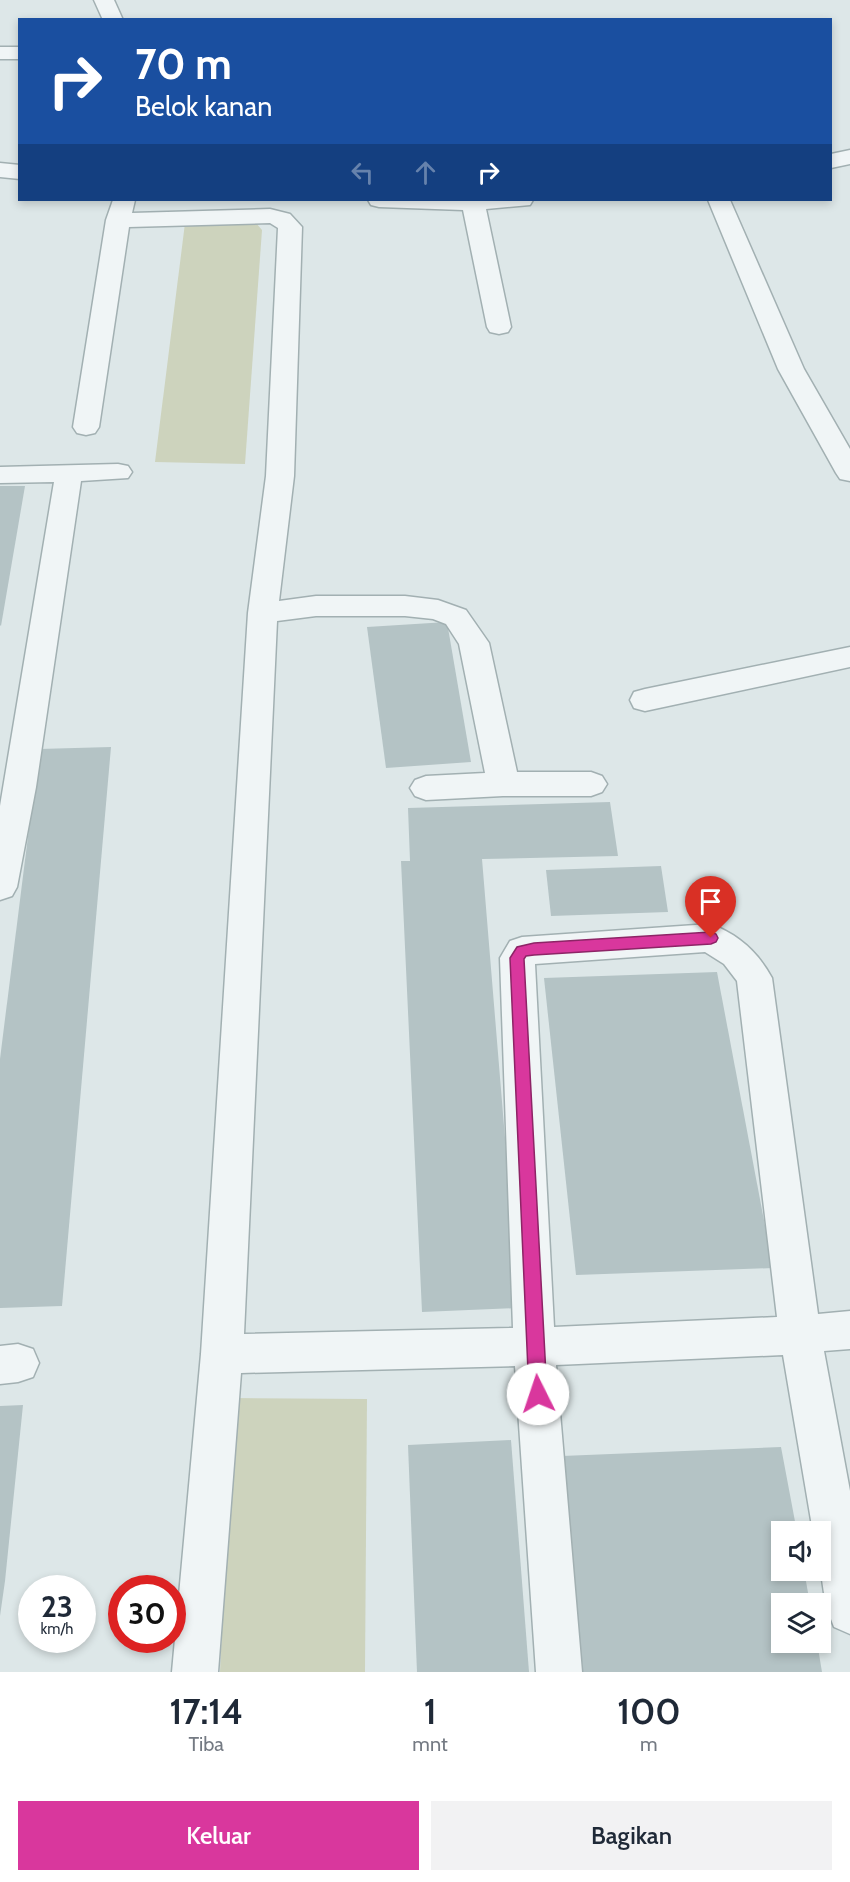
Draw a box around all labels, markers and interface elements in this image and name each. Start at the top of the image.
text: 70 m [135,38,232,90]
icon: right [36,42,114,120]
text: Belok kanan [135,90,272,123]
icon: left [346,156,379,189]
icon: ahead [409,156,442,189]
icon: right [472,156,505,189]
pin [685,876,736,938]
icon: arrive [694,885,727,918]
position arrow [506,1362,570,1426]
map controls [771,1521,831,1653]
button: sound [771,1521,831,1581]
speed limit sign: 30 [108,1575,186,1653]
text: 23 [41,1588,73,1625]
button: layers [771,1593,831,1653]
text: km/h [41,1620,73,1638]
text: 17:14 [170,1689,243,1733]
text: 1 [424,1689,436,1733]
text: 100 [617,1689,681,1733]
text: Tiba [188,1732,224,1756]
text: mnt [412,1732,448,1756]
text: m [640,1732,658,1756]
button: Keluar [18,1801,419,1870]
button: Bagikan [431,1801,832,1870]

